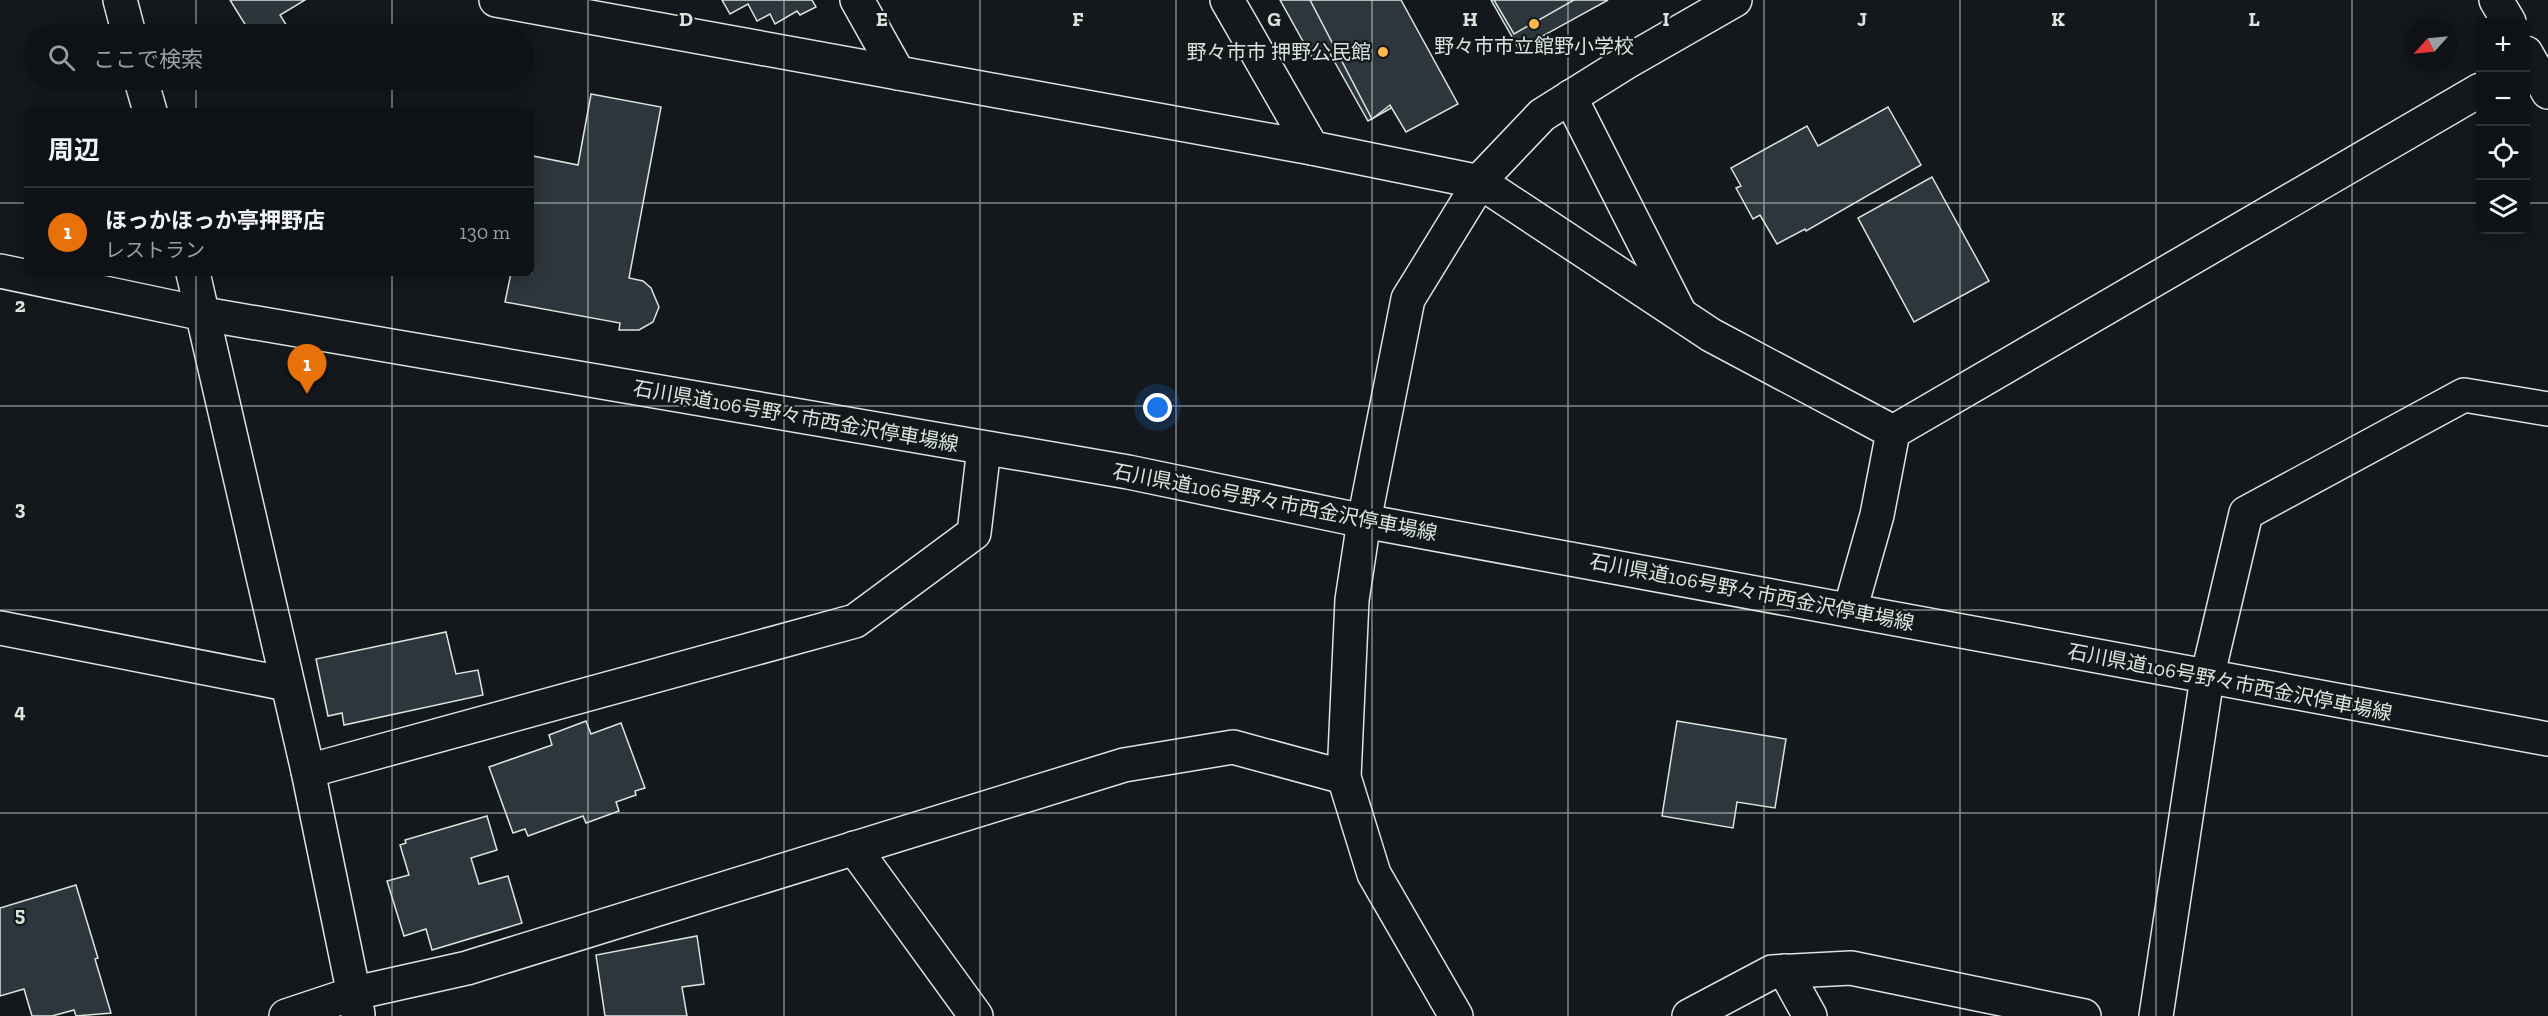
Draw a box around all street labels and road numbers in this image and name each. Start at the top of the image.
street label: 石川県道106号野々市西金沢停車場線 [631,376,961,456]
street label: 石川県道106号野々市西金沢停車場線 [1111,459,1439,545]
street label: 石川県道106号野々市西金沢停車場線 [1588,549,1916,635]
street label: 石川県道106号野々市西金沢停車場線 [2066,639,2394,725]

